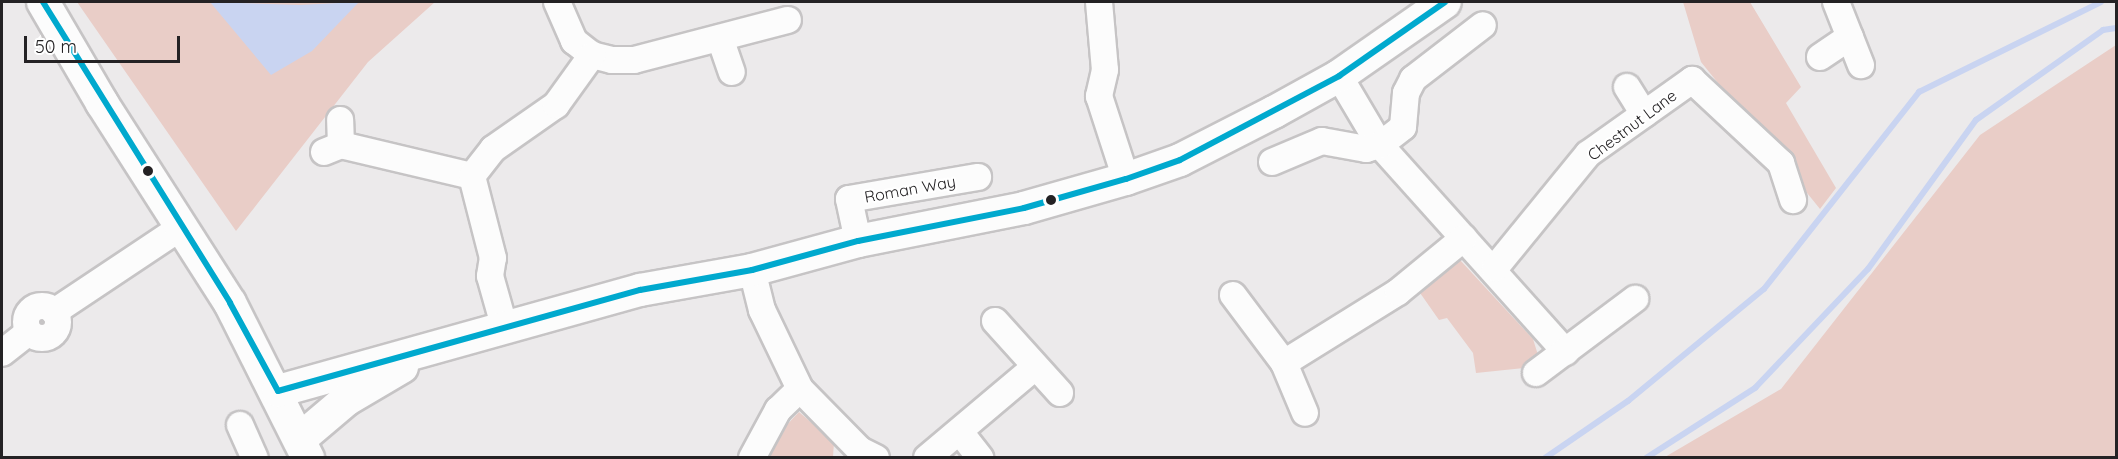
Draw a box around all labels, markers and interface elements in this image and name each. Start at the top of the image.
scale bar [27,24,183,62]
text: 50 m [35,35,77,58]
street label: Chestnut Lane [1584,85,1680,165]
unlabelled marker [142,165,154,177]
street label: Roman Way [863,172,957,206]
unlabelled marker [1045,194,1057,206]

